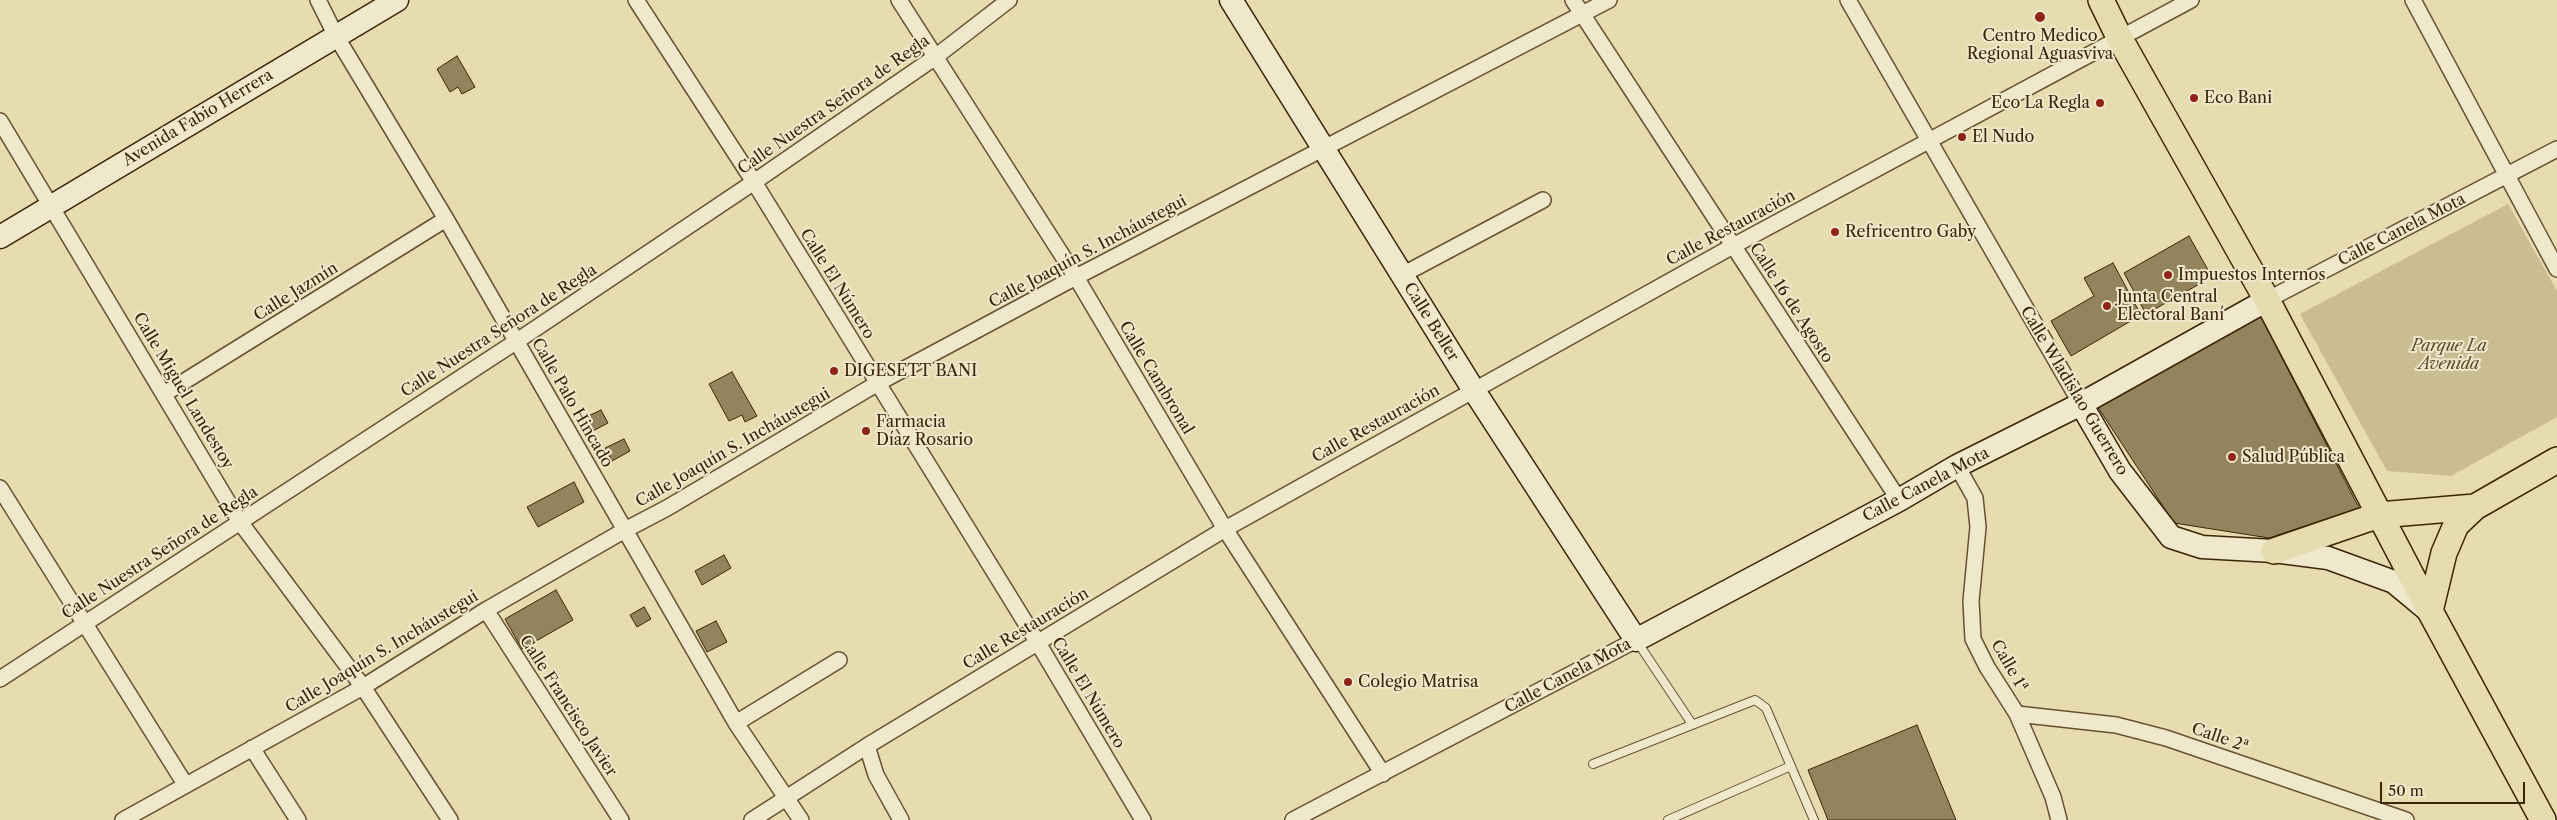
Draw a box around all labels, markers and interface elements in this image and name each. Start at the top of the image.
marker: Centro Medico Regional Aguasviva [2033,10,2047,24]
place label: Centro Medico Regional Aguasviva [1967,26,2113,64]
street label: Calle Nuestra Señora de Regla [734,31,934,179]
street label: Avenida Fabio Herrera [119,66,277,170]
place label: Eco Bani [2204,88,2272,108]
marker: Eco Bani [2188,92,2200,104]
place label: Eco La Regla [1991,93,2090,113]
marker: Eco La Regla [2094,97,2106,109]
place label: El Nudo [1972,127,2034,147]
marker: El Nudo [1956,131,1968,143]
street label: Calle Restauración [1663,186,1799,270]
street label: Calle Canela Mota [2335,190,2469,270]
street label: Calle Joaquín S. Incháustegui [986,192,1190,312]
place label: Refricentro Gaby [1845,222,1976,242]
street label: Calle El Número [795,225,879,343]
marker: Refricentro Gaby [1829,226,1841,238]
street label: Calle 16 de Agosto [1745,239,1837,367]
street label: Calle Jazmín [250,259,342,325]
street label: Calle Nuestra Señora de Regla [397,260,601,402]
place label: Impuestos Internos [2178,265,2325,285]
marker: Impuestos Internos [2162,269,2174,281]
street label: Calle Beller [1399,279,1463,365]
place label: Junta Central Electoral Baní [2117,287,2224,325]
marker: Junta Central Electoral Baní [2101,300,2113,312]
street label: Calle Wladislao Guerrero [2016,303,2132,479]
street label: Calle Miguel Landestoy [129,309,237,473]
street label: Calle Cambronal [1115,318,1197,438]
street label: Calle Palo Hincado [527,335,617,471]
park label: Parque La Avenida [2411,336,2487,374]
place label: DIGESETT BANI [844,361,977,381]
marker: DIGESETT BANI [828,365,840,377]
street label: Calle Restauración [1309,381,1443,467]
street label: Calle Joaquín S. Incháustegui [632,384,834,512]
place label: Farmacia Díaz Rosario [876,412,973,450]
marker: Farmacia Díaz Rosario [860,425,872,437]
street label: Calle Canela Mota [1860,444,1992,526]
place label: Salud Pública [2242,447,2345,467]
marker: Salud Pública [2226,451,2238,463]
street label: Calle Nuestra Señora de Regla [58,482,262,624]
street label: Calle Restauración [960,584,1092,674]
street label: Calle Joaquín S. Incháustegui [282,587,482,717]
street label: Calle Francisco Javier [515,632,621,780]
street label: Calle El Número [1047,634,1129,752]
street label: Calle Canela Mota [1502,635,1634,717]
street label: Calle 1ª [1986,637,2032,695]
place label: Colegio Matrisa [1358,672,1478,692]
marker: Colegio Matrisa [1342,676,1354,688]
street label: Calle 2ª [2189,719,2251,757]
scale bar [2382,772,2527,804]
text: 50 m [2388,781,2424,800]

